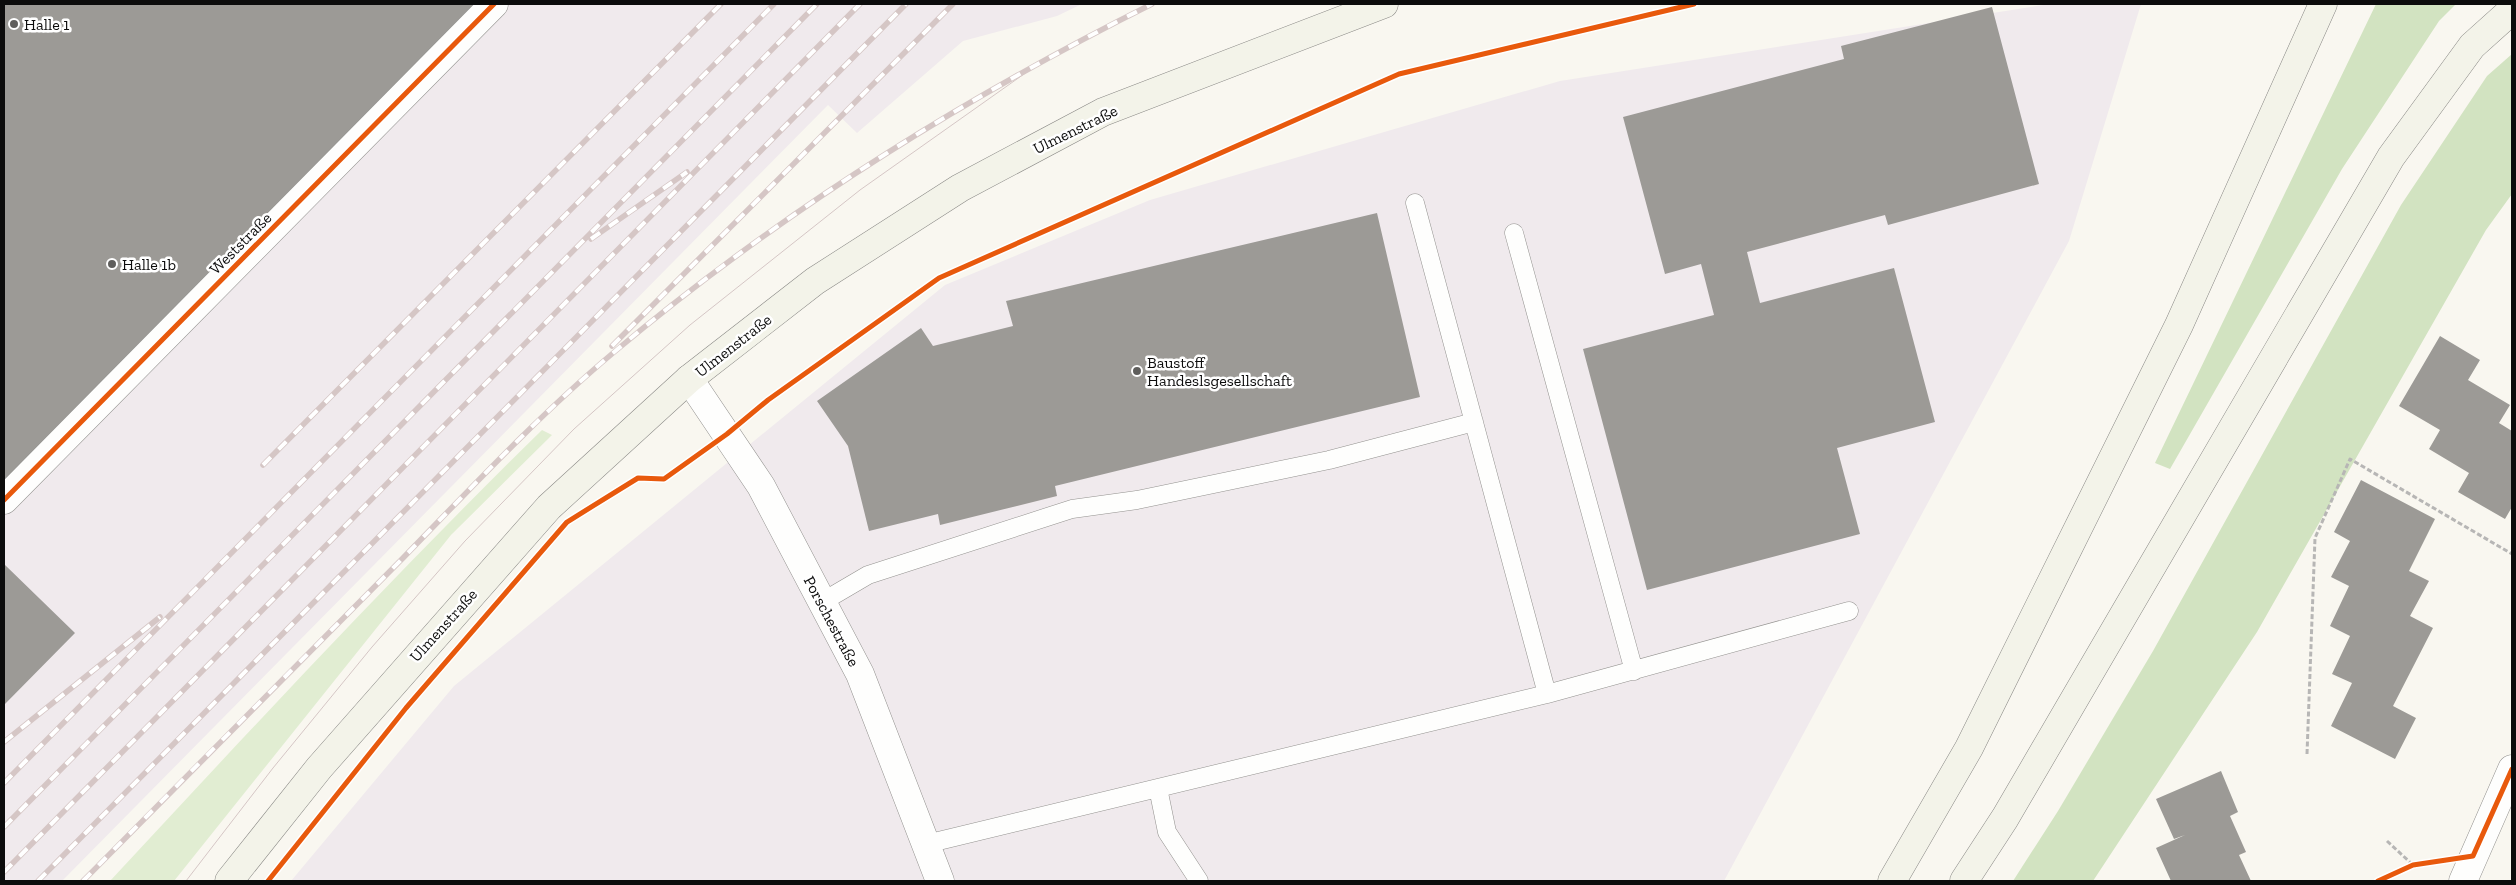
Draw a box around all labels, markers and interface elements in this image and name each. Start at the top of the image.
place label: Halle 1 [24,15,69,34]
marker: Halle 1 [8,18,20,30]
street label: Ulmenstraße [1030,101,1121,158]
street label: Weststraße [205,208,275,278]
place label: Halle 1b [122,255,176,274]
marker: Halle 1b [106,258,118,270]
street label: Ulmenstraße [691,310,775,381]
place label: Baustoff Handeslsgesellschaft [1147,353,1292,390]
marker: Baustoff Handeslsgesellschaft [1131,365,1143,377]
street label: Porschestraße [800,573,863,670]
street label: Ulmenstraße [406,585,481,666]

